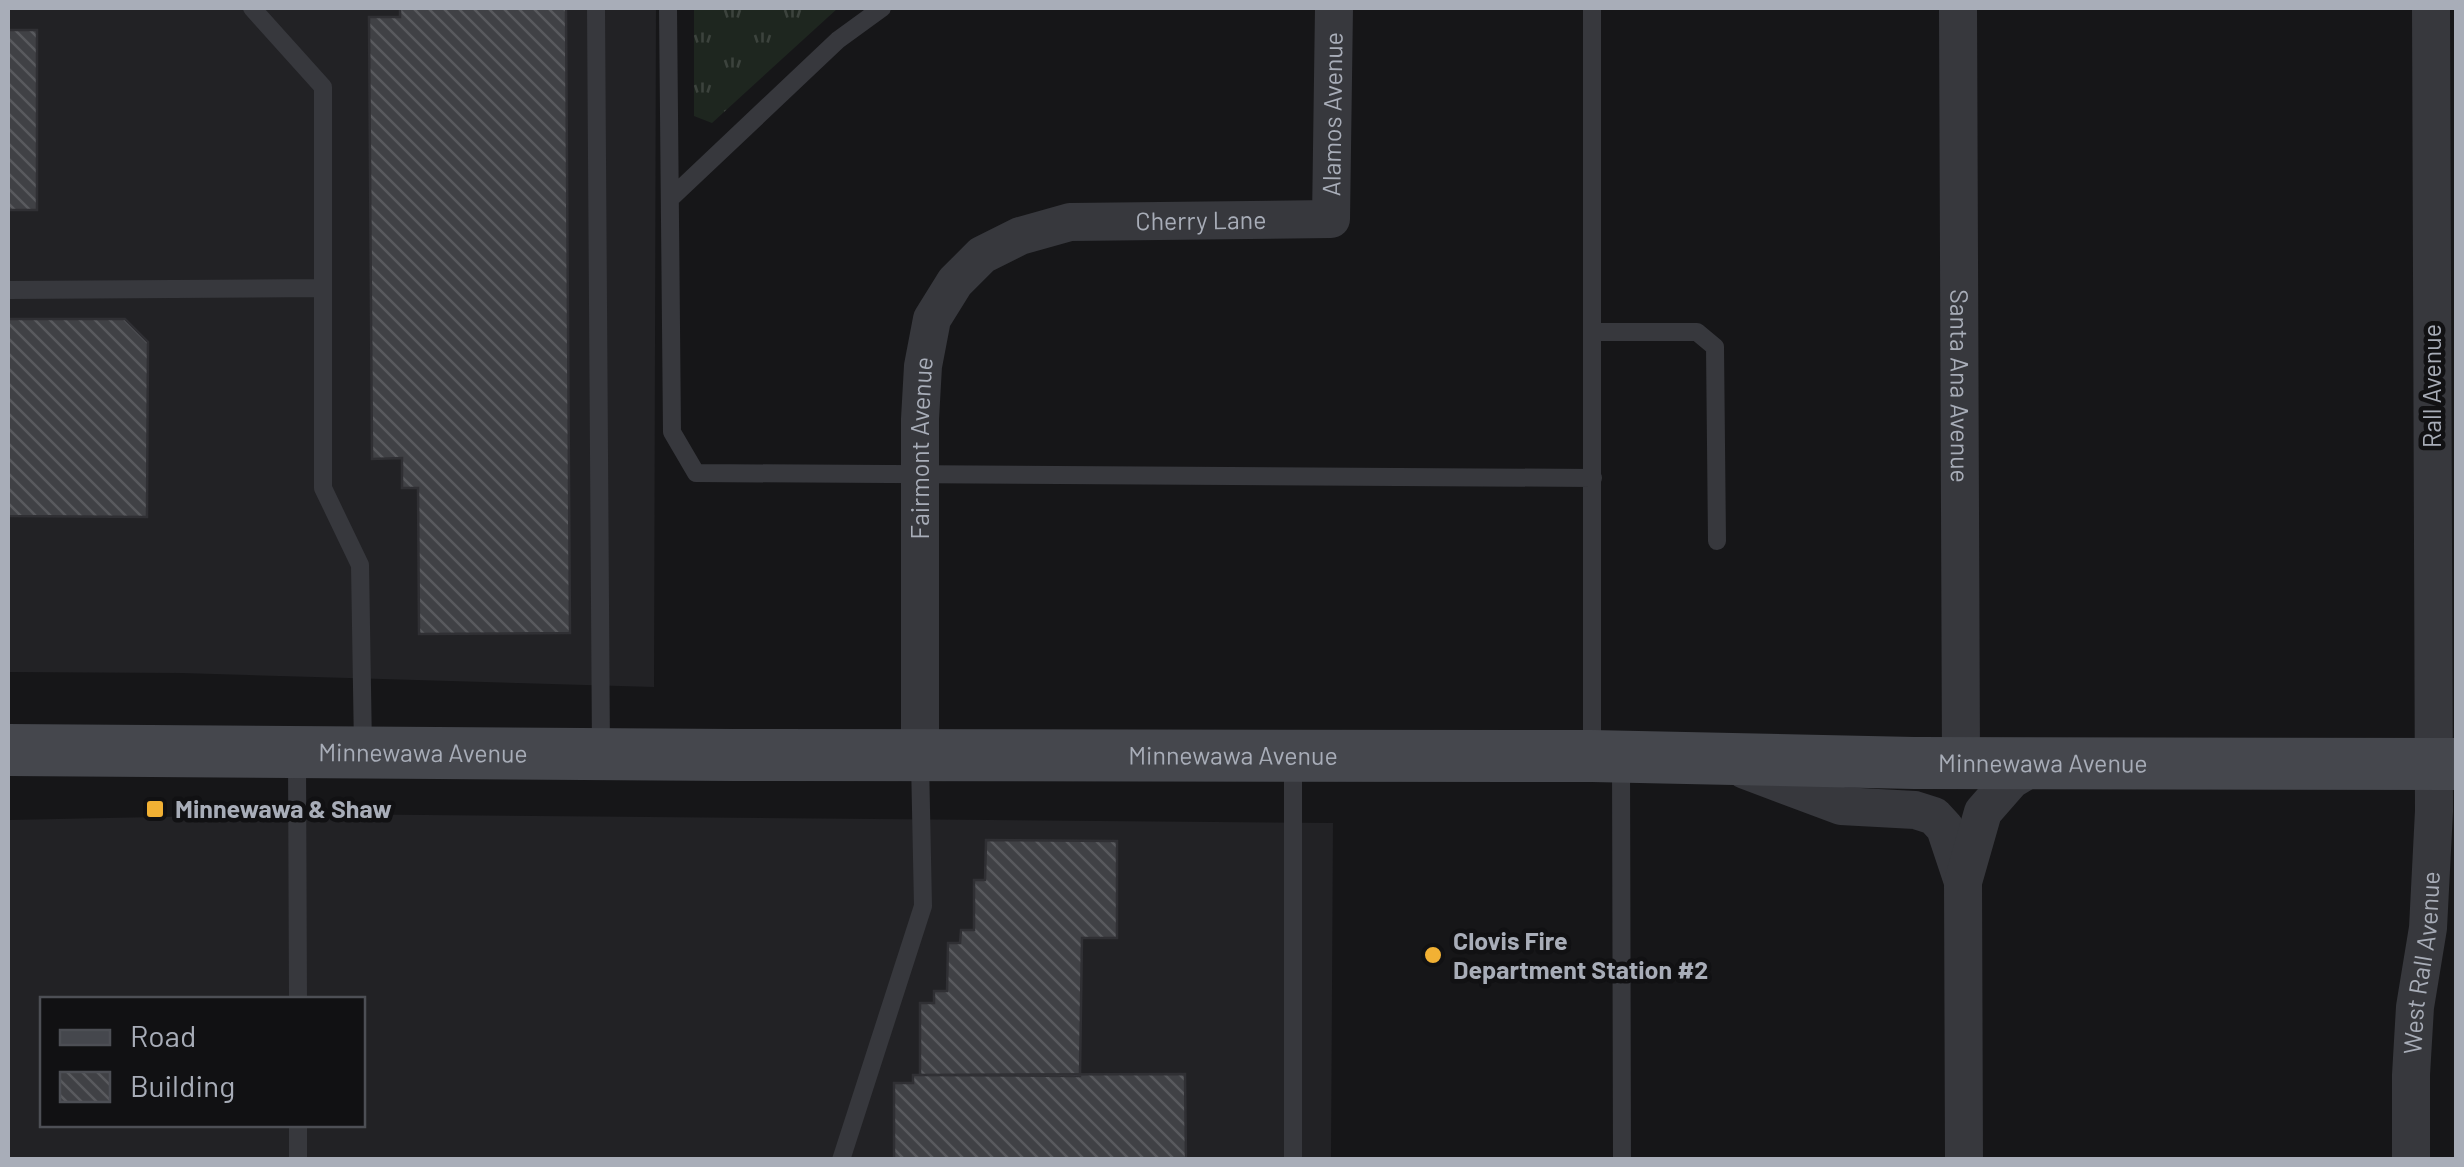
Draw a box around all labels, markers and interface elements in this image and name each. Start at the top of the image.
street label: Alamos Avenue [1315,32,1348,197]
street label: Cherry Lane [1135,204,1267,235]
street label: Santa Ana Avenue [1945,289,1976,483]
street label: Rall Avenue [2416,324,2446,448]
street label: Fairmont Avenue [904,354,939,539]
street label: Minnewawa Avenue [318,736,528,768]
street label: Minnewawa Avenue [1128,739,1338,770]
street label: Minnewawa Avenue [1938,747,2148,777]
place label: Minnewawa & Shaw [175,793,392,823]
marker: Minnewawa & Shaw [144,798,166,820]
street label: West Rall Avenue [2396,870,2445,1055]
place label: Clovis Fire Department Station #2 [1453,925,1708,984]
marker: Clovis Fire Department Station #2 [1422,944,1444,966]
legend [40,997,365,1127]
text: Road [130,1017,196,1053]
text: Building [130,1067,235,1103]

